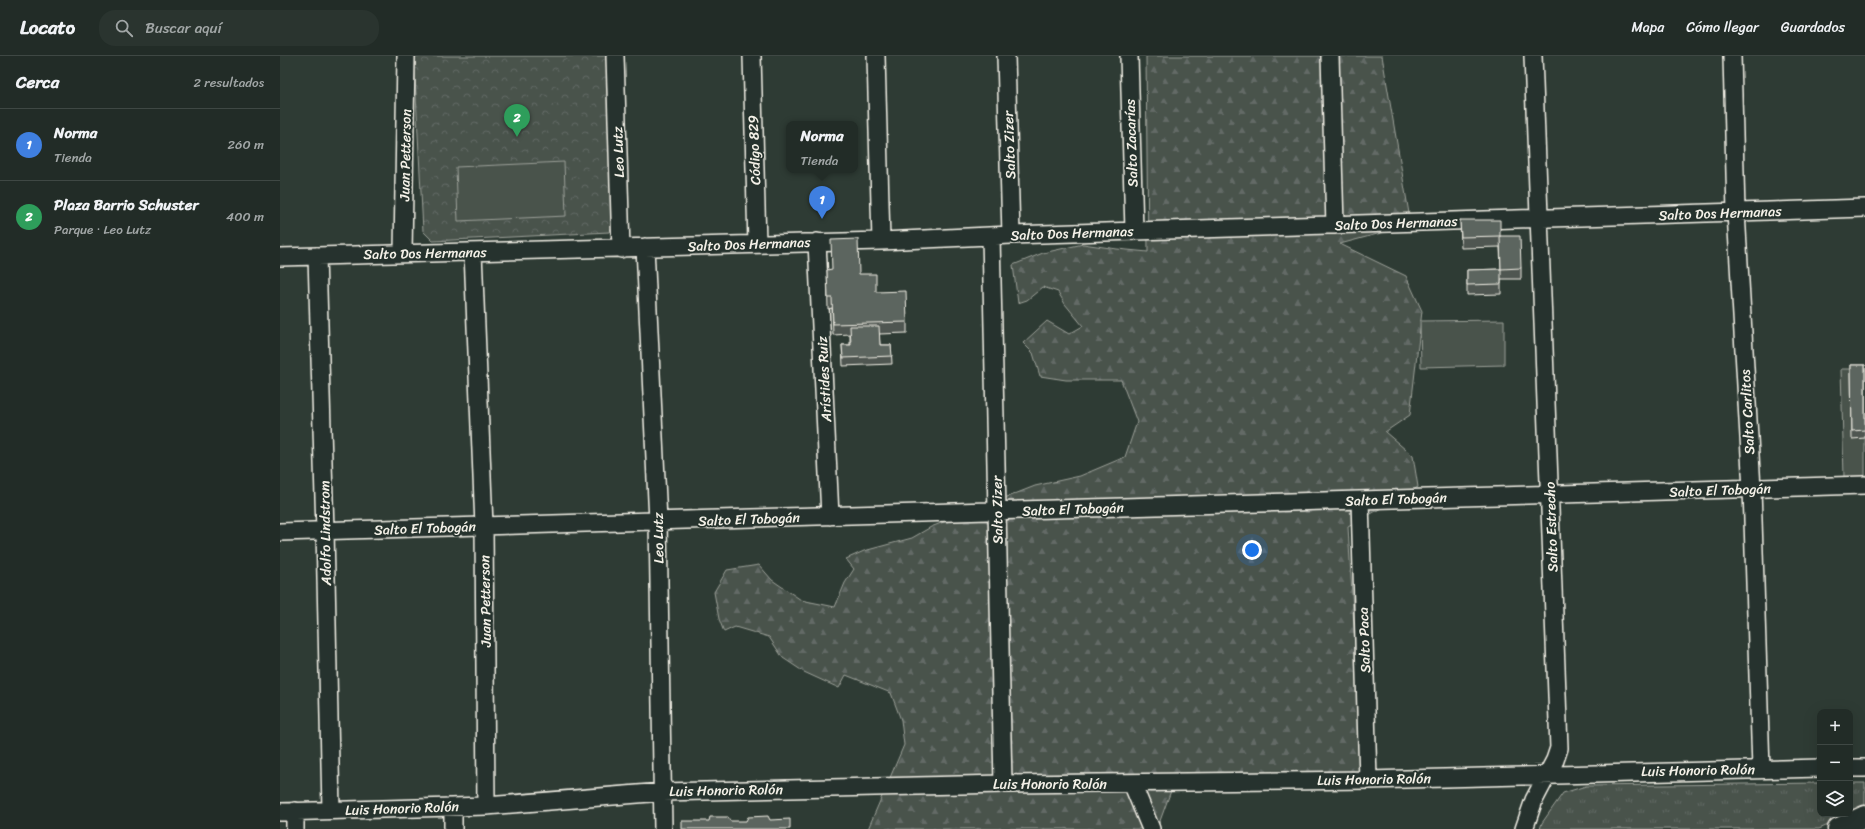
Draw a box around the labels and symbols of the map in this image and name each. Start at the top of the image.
street label: Salto Zacarías [1117,98,1146,187]
pin: 2 [504,104,530,137]
street label: Juan Petterson [392,108,419,202]
street label: Salto Zizer [996,109,1023,180]
street label: Código 829 [741,114,768,185]
street label: Leo Lutz [605,126,632,178]
pin: 1 [809,186,835,219]
street label: Salto Dos Hermanas [1658,199,1783,228]
street label: Salto Dos Hermanas [1334,209,1459,238]
street label: Salto Dos Hermanas [1010,219,1135,248]
street label: Salto Dos Hermanas [687,230,812,259]
street label: Salto Dos Hermanas [363,240,487,267]
street label: Arístides Ruiz [810,335,839,424]
street label: Salto Carlitos [1733,369,1762,455]
street label: Salto Zizer [984,474,1011,544]
street label: Salto El Tobogán [1669,476,1772,505]
street label: Adolfo Lindstrom [312,480,339,587]
street label: Salto Estrecho [1537,481,1566,573]
street label: Salto El Tobogán [1345,485,1448,514]
street label: Salto El Tobogán [1022,495,1125,524]
street label: Salto El Tobogán [698,505,801,534]
street label: Leo Lutz [646,512,671,564]
street label: Salto El Tobogán [374,514,477,543]
your location [1242,540,1262,560]
street label: Juan Petterson [472,554,499,648]
street label: Salto Paca [1351,607,1378,673]
street label: Luis Honorio Rolón [1641,757,1756,784]
street label: Luis Honorio Rolón [1317,766,1432,793]
street label: Luis Honorio Rolón [993,772,1107,797]
street label: Luis Honorio Rolón [669,777,784,804]
street label: Luis Honorio Rolón [345,794,460,823]

